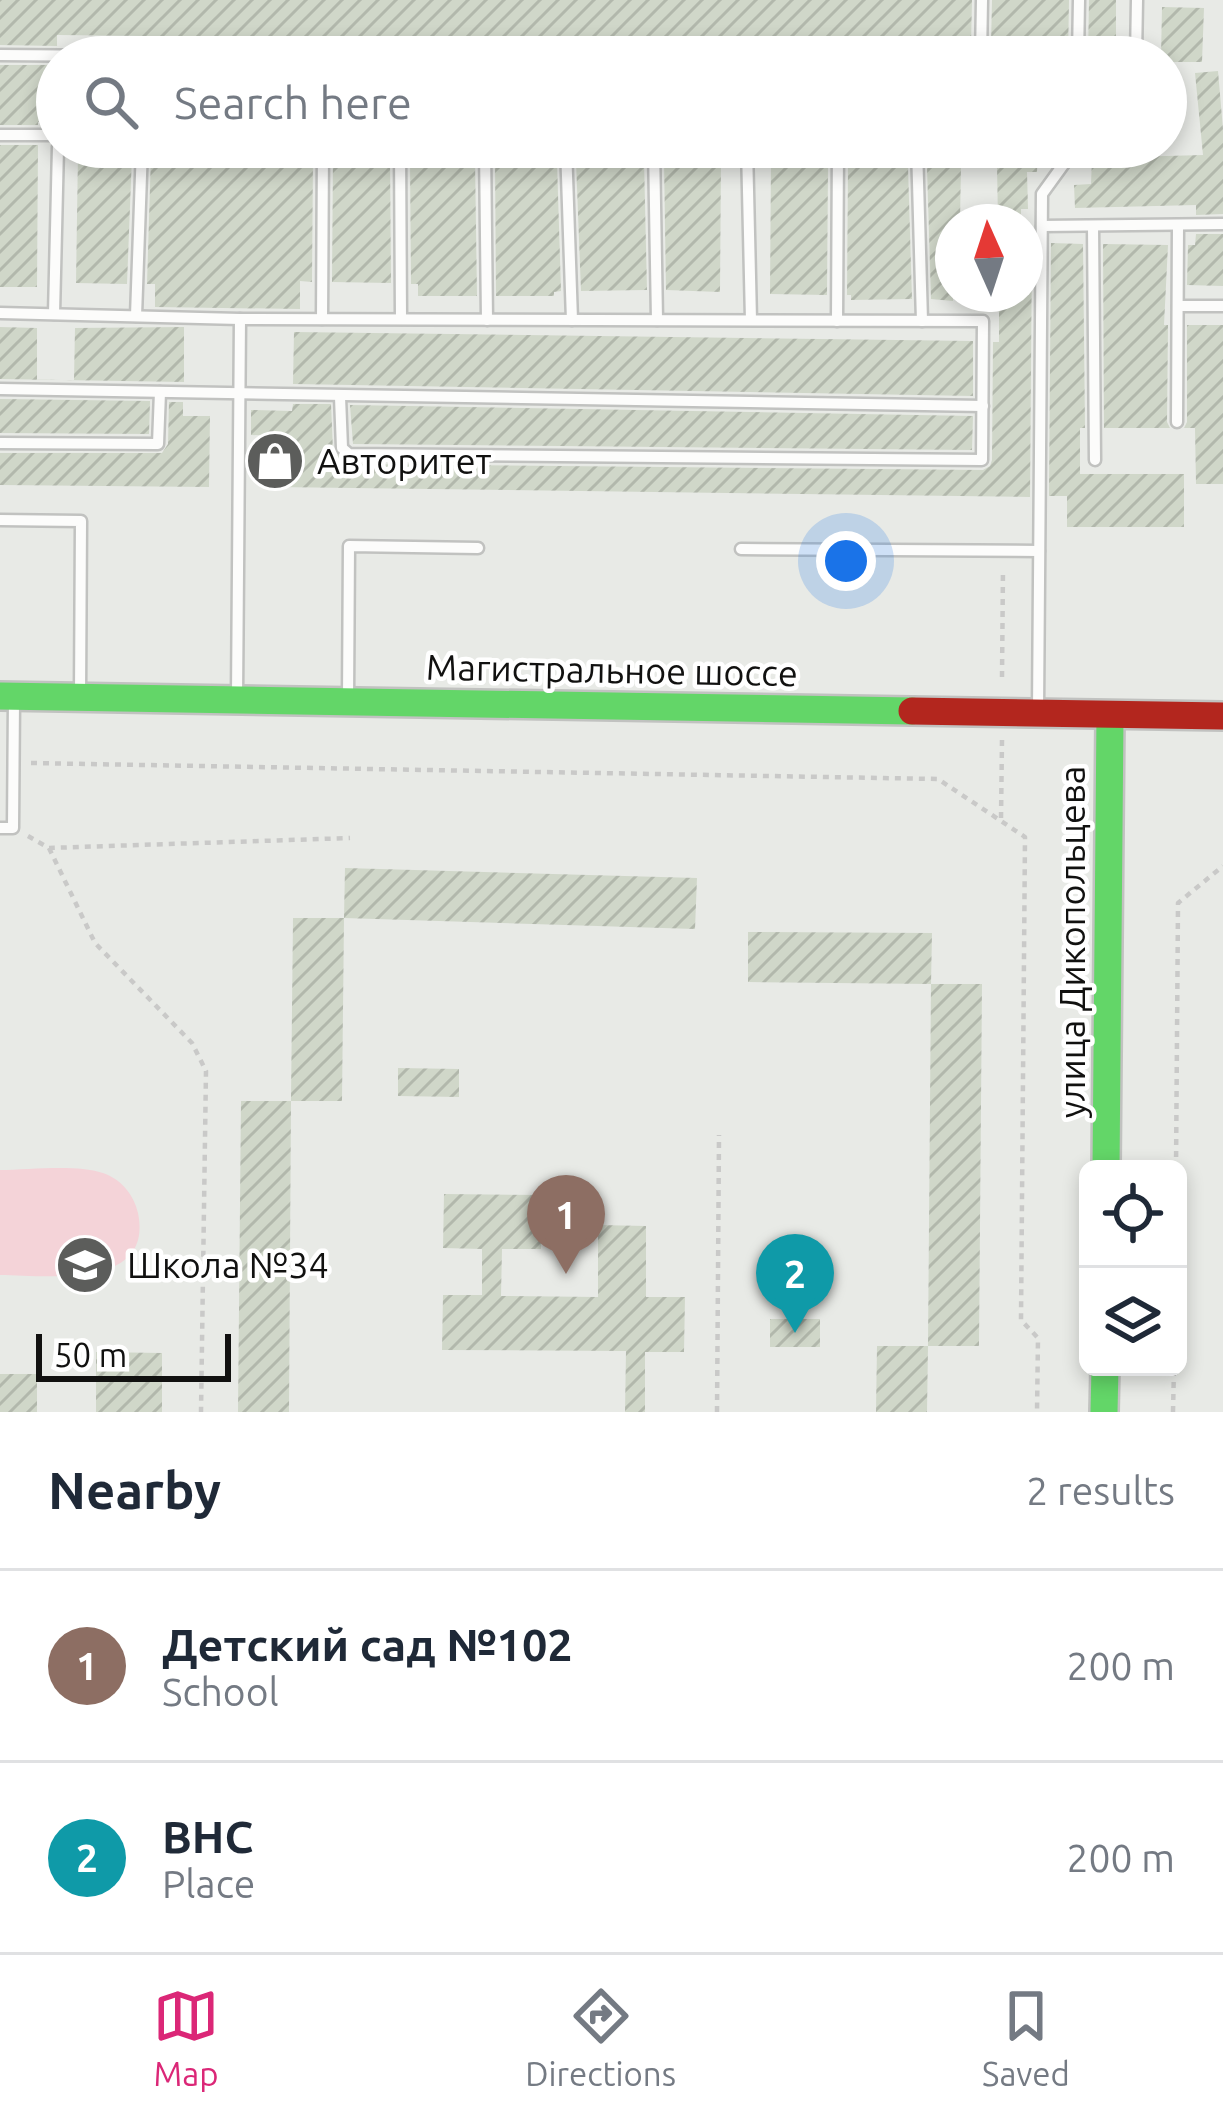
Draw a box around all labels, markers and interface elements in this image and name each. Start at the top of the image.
search box [36,36,1187,168]
icon: search [78,69,144,135]
text: Search here [174,77,412,128]
north arrow [935,204,1043,312]
shop icon: Авторитет [244,430,306,492]
place label: Авторитет [317,440,492,481]
your location [816,531,876,591]
street label: Магистральное шоссе [426,646,798,693]
street label: улица Дикопольцева [1051,766,1092,1118]
map controls [1079,1160,1187,1376]
button: locate [1079,1160,1187,1268]
pin: 1 [527,1175,605,1274]
school or university icon: Школа №34 [54,1234,116,1296]
pin: 2 [756,1234,834,1333]
place label: Школа №34 [127,1244,329,1285]
button: layers [1079,1268,1187,1376]
scale bar [36,1328,231,1381]
text: 50 m [54,1336,127,1373]
text: Nearby [48,1461,221,1519]
text: 2 results [1026,1469,1175,1512]
text: Детский сад №102 [162,1619,573,1670]
text: 1 [76,1644,98,1687]
text: 200 m [1066,1644,1175,1687]
text: School [162,1670,279,1713]
text: ВНС [162,1811,253,1862]
text: 2 [76,1836,98,1879]
text: 200 m [1066,1836,1175,1879]
text: Place [162,1862,255,1905]
tab: Map [153,1983,219,2092]
tab: Directions [525,1983,676,2092]
tab: Saved [982,1983,1070,2092]

